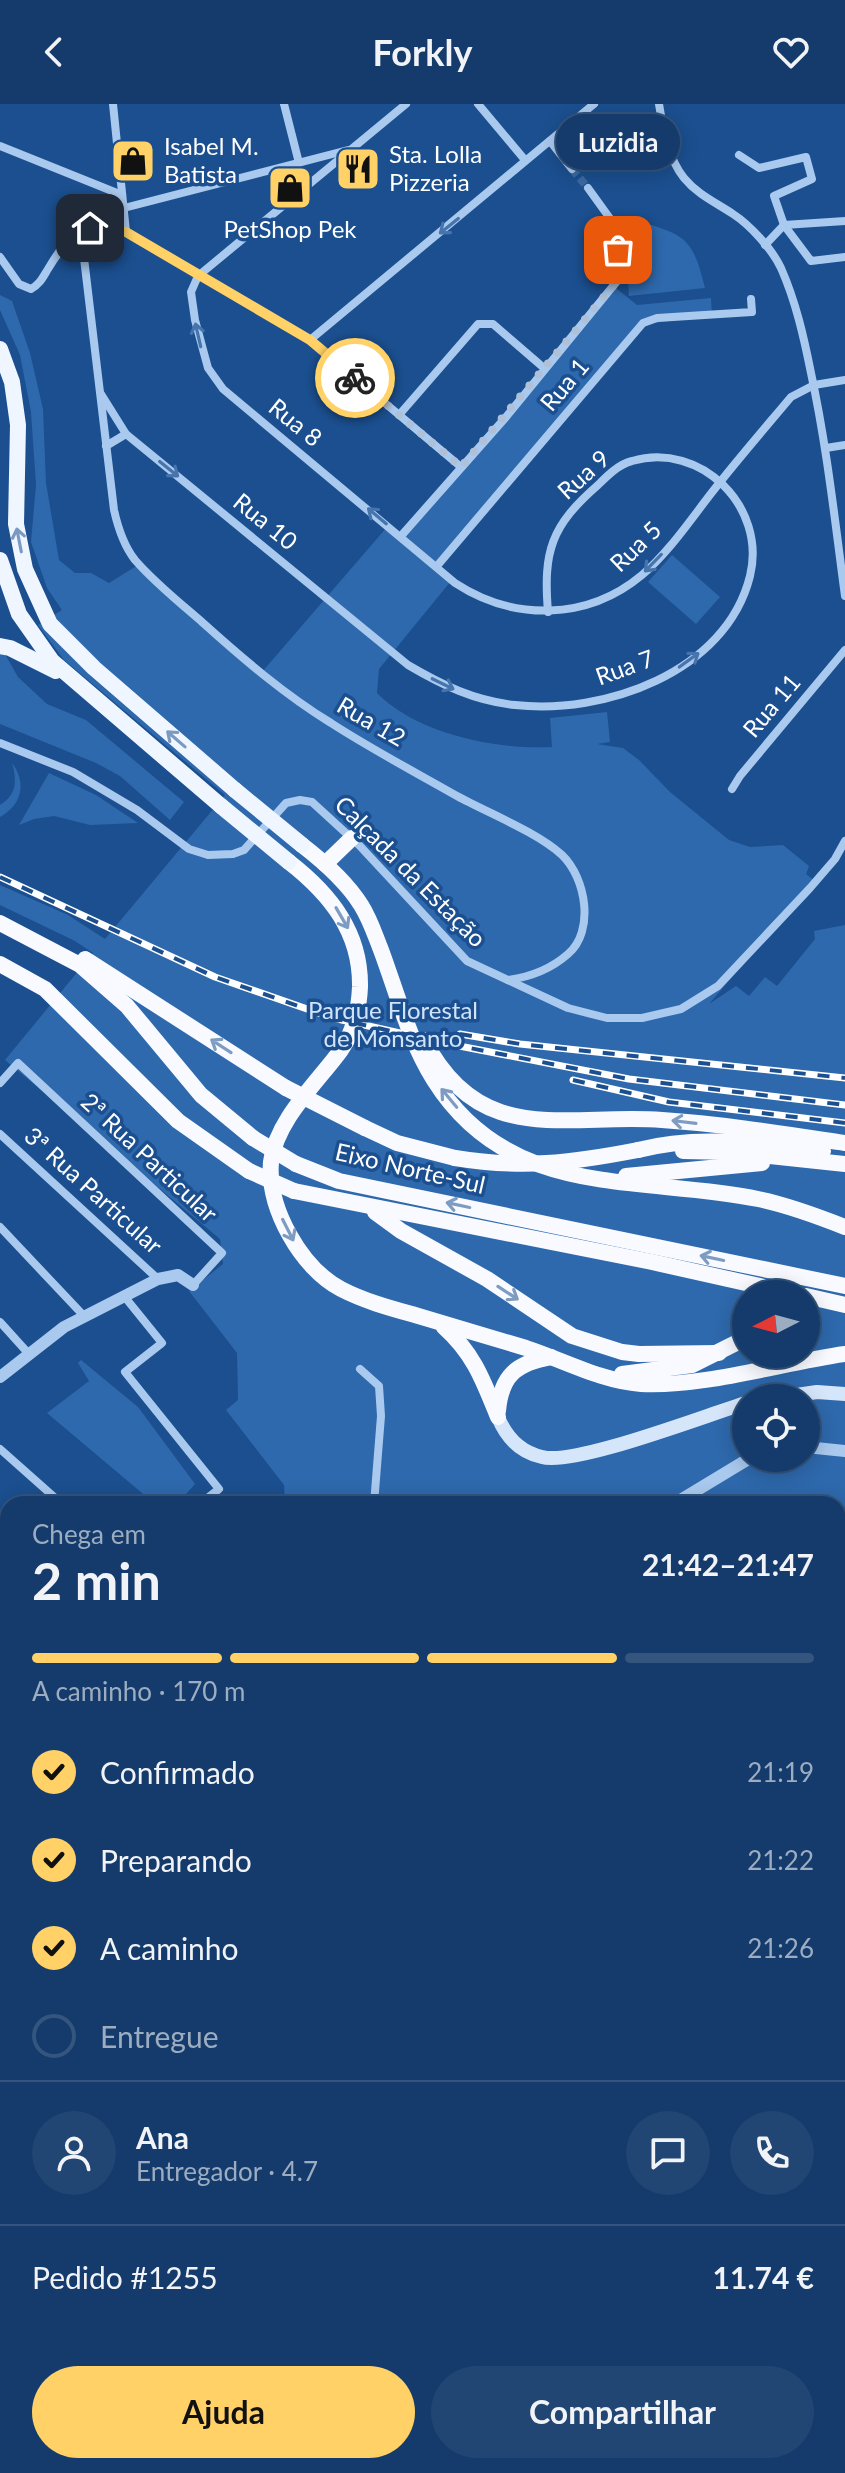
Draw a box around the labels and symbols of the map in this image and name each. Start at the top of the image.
callout: Luzidia [556,114,680,170]
place label: Isabel M. Batista [164,131,259,188]
shop icon: Isabel M. Batista [109,137,157,185]
place label: Sta. Lolla Pizzeria [389,139,482,196]
restaurant icon: Sta. Lolla Pizzeria [334,145,382,193]
shop icon: PetShop Pek [266,164,314,212]
pin [56,194,124,262]
place label: PetShop Pek [223,214,357,243]
pin [584,216,652,284]
one-way arrow [439,217,459,235]
one-way arrow [190,322,205,348]
courier [315,338,395,418]
street label: Rua 1 [533,352,594,416]
street label: Rua 8 [264,392,328,452]
street label: Rua 9 [551,443,615,505]
one-way arrow [158,460,178,478]
street label: Rua 10 [228,486,304,555]
one-way arrow [367,507,388,525]
street label: Rua 5 [603,515,667,577]
one-way arrow [11,528,26,554]
one-way arrow [644,553,663,572]
street label: Rua 7 [591,643,658,690]
one-way arrow [678,652,699,669]
street label: Rua 11 [736,667,806,743]
one-way arrow [430,677,454,692]
street label: Rua 12 [333,690,411,752]
one-way arrow [166,730,186,748]
street label: Calçada da Estação [330,789,493,952]
one-way arrow [334,906,350,929]
park label: Parque Florestal de Monsanto [308,995,478,1052]
one-way arrow [210,1038,232,1054]
street label: 2ª Rua Particular [76,1086,224,1228]
one-way arrow [440,1088,458,1109]
one-way arrow [671,1115,698,1130]
street label: 3ª Rua Particular [19,1120,169,1260]
street label: Eixo Norte-Sul [333,1136,488,1199]
one-way arrow [446,1197,471,1212]
one-way arrow [280,1217,296,1241]
one-way arrow [700,1250,726,1265]
north arrow [732,1280,820,1368]
one-way arrow [497,1285,519,1302]

